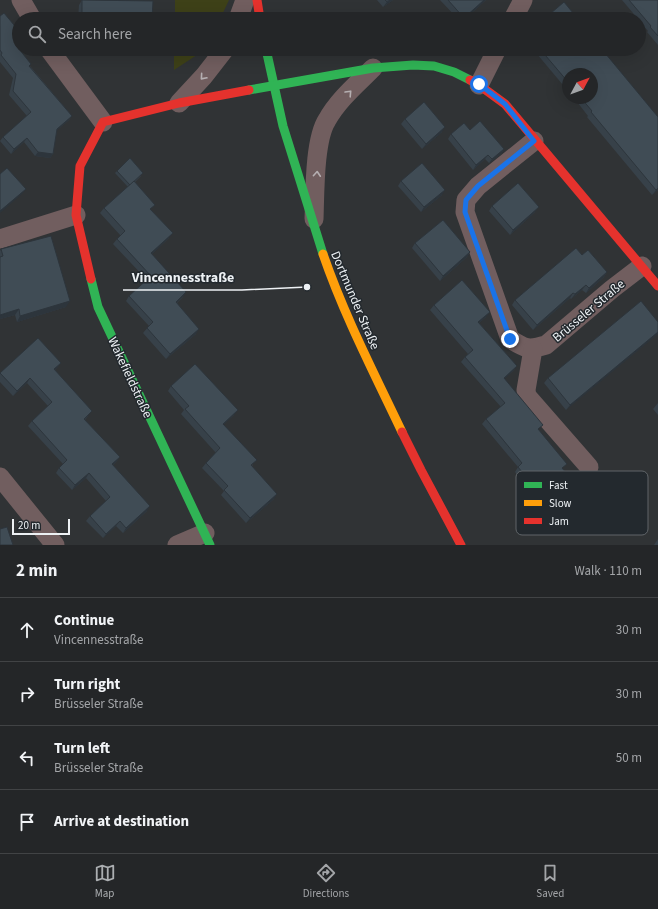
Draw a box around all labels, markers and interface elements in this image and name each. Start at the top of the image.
search box [12,12,646,56]
icon: search [26,23,48,45]
text: Search here [58,24,132,45]
north arrow [562,68,598,104]
one-way arrow [200,72,208,80]
route start [470,75,488,93]
one-way arrow [344,90,351,98]
one-way arrow [312,171,321,177]
street label: Dortmunder Straße [326,248,384,352]
callout: Vincennesstraße [123,264,242,290]
text: Vincennesstraße [131,268,234,288]
street label: Brüsseler Straße [549,275,629,346]
route end [501,330,519,348]
street label: Wakefieldstraße [103,334,157,421]
legend [516,471,648,535]
text: Fast [549,478,568,493]
text: Slow [549,496,572,511]
text: Jam [549,514,569,529]
scale bar [12,517,70,536]
text: 20 m [18,518,40,533]
text: 2 min [16,559,57,583]
text: Walk · 110 m [574,562,642,580]
text: Continue [54,610,114,631]
icon: ahead [16,619,38,641]
text: 30 m [616,621,642,639]
text: Vincennesstraße [54,631,144,649]
text: Turn right [54,674,120,695]
icon: right [16,683,38,705]
text: 30 m [616,685,642,703]
text: Brüsseler Straße [54,695,143,713]
text: Turn left [54,738,110,759]
icon: left [16,747,38,769]
text: 50 m [616,749,642,767]
text: Brüsseler Straße [54,759,143,777]
icon: arrive [16,811,38,833]
text: Arrive at destination [54,811,189,832]
tab: Map [94,862,116,901]
tab: Directions [303,862,349,901]
tab: Saved [536,862,564,901]

